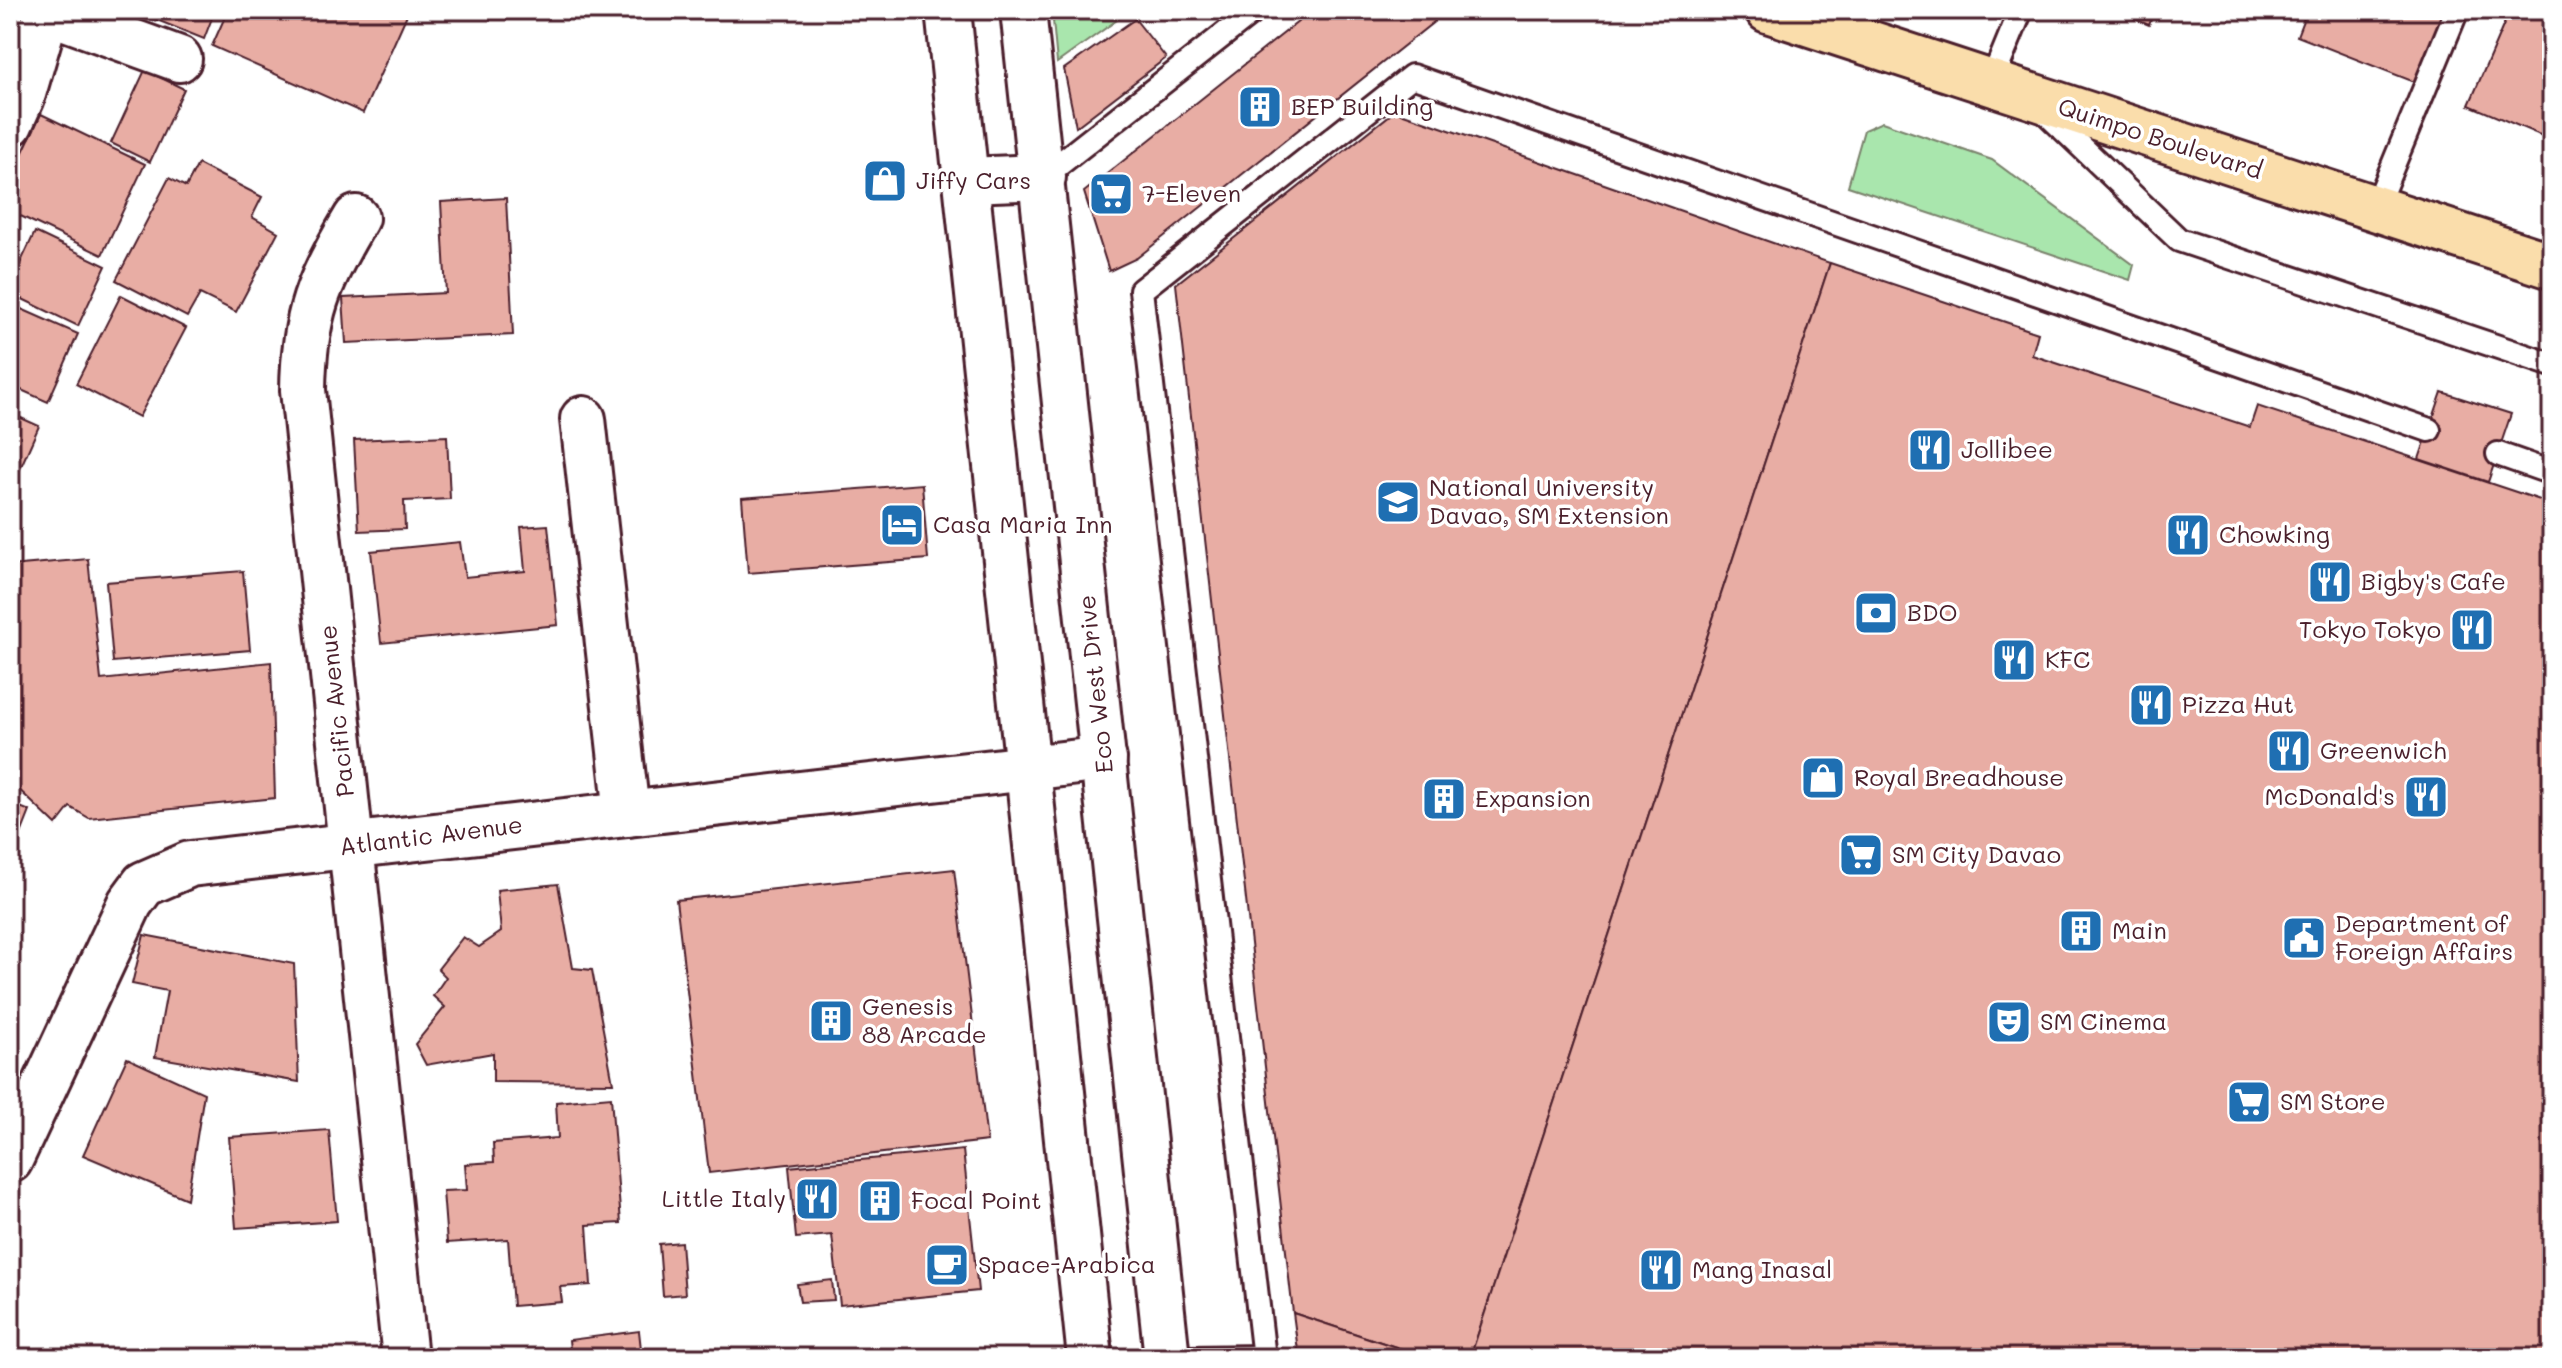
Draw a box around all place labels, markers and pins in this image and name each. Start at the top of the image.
building icon: BEP Building [1236,83,1284,131]
place label: BEP Building [1291,90,1433,121]
shop icon: Jiffy Cars [861,157,909,205]
place label: Jiffy Cars [916,164,1031,195]
supermarket icon: 7-Eleven [1087,170,1135,218]
place label: 7-Eleven [1142,177,1241,208]
restaurant icon: Jollibee [1906,426,1954,474]
place label: Jollibee [1961,433,2053,464]
place label: National University Davao, SM Extension [1429,471,1669,530]
school or university icon: National University Davao, SM Extension [1374,478,1422,526]
hotel icon: Casa Maria Inn [878,501,926,549]
place label: Casa Maria Inn [933,508,1113,539]
restaurant icon: Chowking [2164,511,2212,559]
place label: Chowking [2219,518,2330,549]
restaurant icon: Bigby's Cafe [2306,558,2354,606]
place label: Bigby's Cafe [2361,565,2506,596]
bank icon: BDO [1852,589,1900,637]
place label: BDO [1907,596,1957,627]
restaurant icon: Tokyo Tokyo [2448,606,2496,654]
place label: Tokyo Tokyo [2299,613,2441,644]
restaurant icon: KFC [1990,636,2038,684]
place label: KFC [2045,643,2090,674]
restaurant icon: Pizza Hut [2127,681,2175,729]
place label: Pizza Hut [2182,688,2294,719]
restaurant icon: Greenwich [2265,727,2313,775]
place label: Greenwich [2320,734,2446,765]
shop icon: Royal Breadhouse [1799,754,1847,802]
place label: Royal Breadhouse [1854,761,2064,792]
restaurant icon: McDonald's [2402,773,2450,821]
building icon: Expansion [1420,775,1468,823]
place label: McDonald's [2265,780,2395,811]
place label: Expansion [1475,782,1591,813]
supermarket icon: SM City Davao [1837,831,1885,879]
place label: SM City Davao [1892,838,2061,869]
building icon: Main [2057,907,2105,955]
place label: Department of Foreign Affairs [2335,907,2513,966]
place label: Main [2112,914,2167,945]
public building icon: Department of Foreign Affairs [2280,914,2328,962]
place label: Genesis 88 Arcade [862,990,987,1049]
building icon: Genesis 88 Arcade [807,997,855,1045]
theatre icon: SM Cinema [1985,998,2033,1046]
place label: SM Cinema [2040,1005,2167,1036]
supermarket icon: SM Store [2225,1078,2273,1126]
place label: SM Store [2280,1085,2386,1116]
restaurant icon: Little Italy [793,1175,841,1223]
building icon: Focal Point [856,1177,904,1225]
place label: Little Italy [662,1182,786,1213]
place label: Focal Point [911,1184,1042,1215]
cafe icon: Space-Arabica [923,1241,971,1289]
restaurant icon: Mang Inasal [1637,1246,1685,1294]
place label: Space-Arabica [978,1248,1156,1279]
place label: Mang Inasal [1692,1253,1832,1284]

